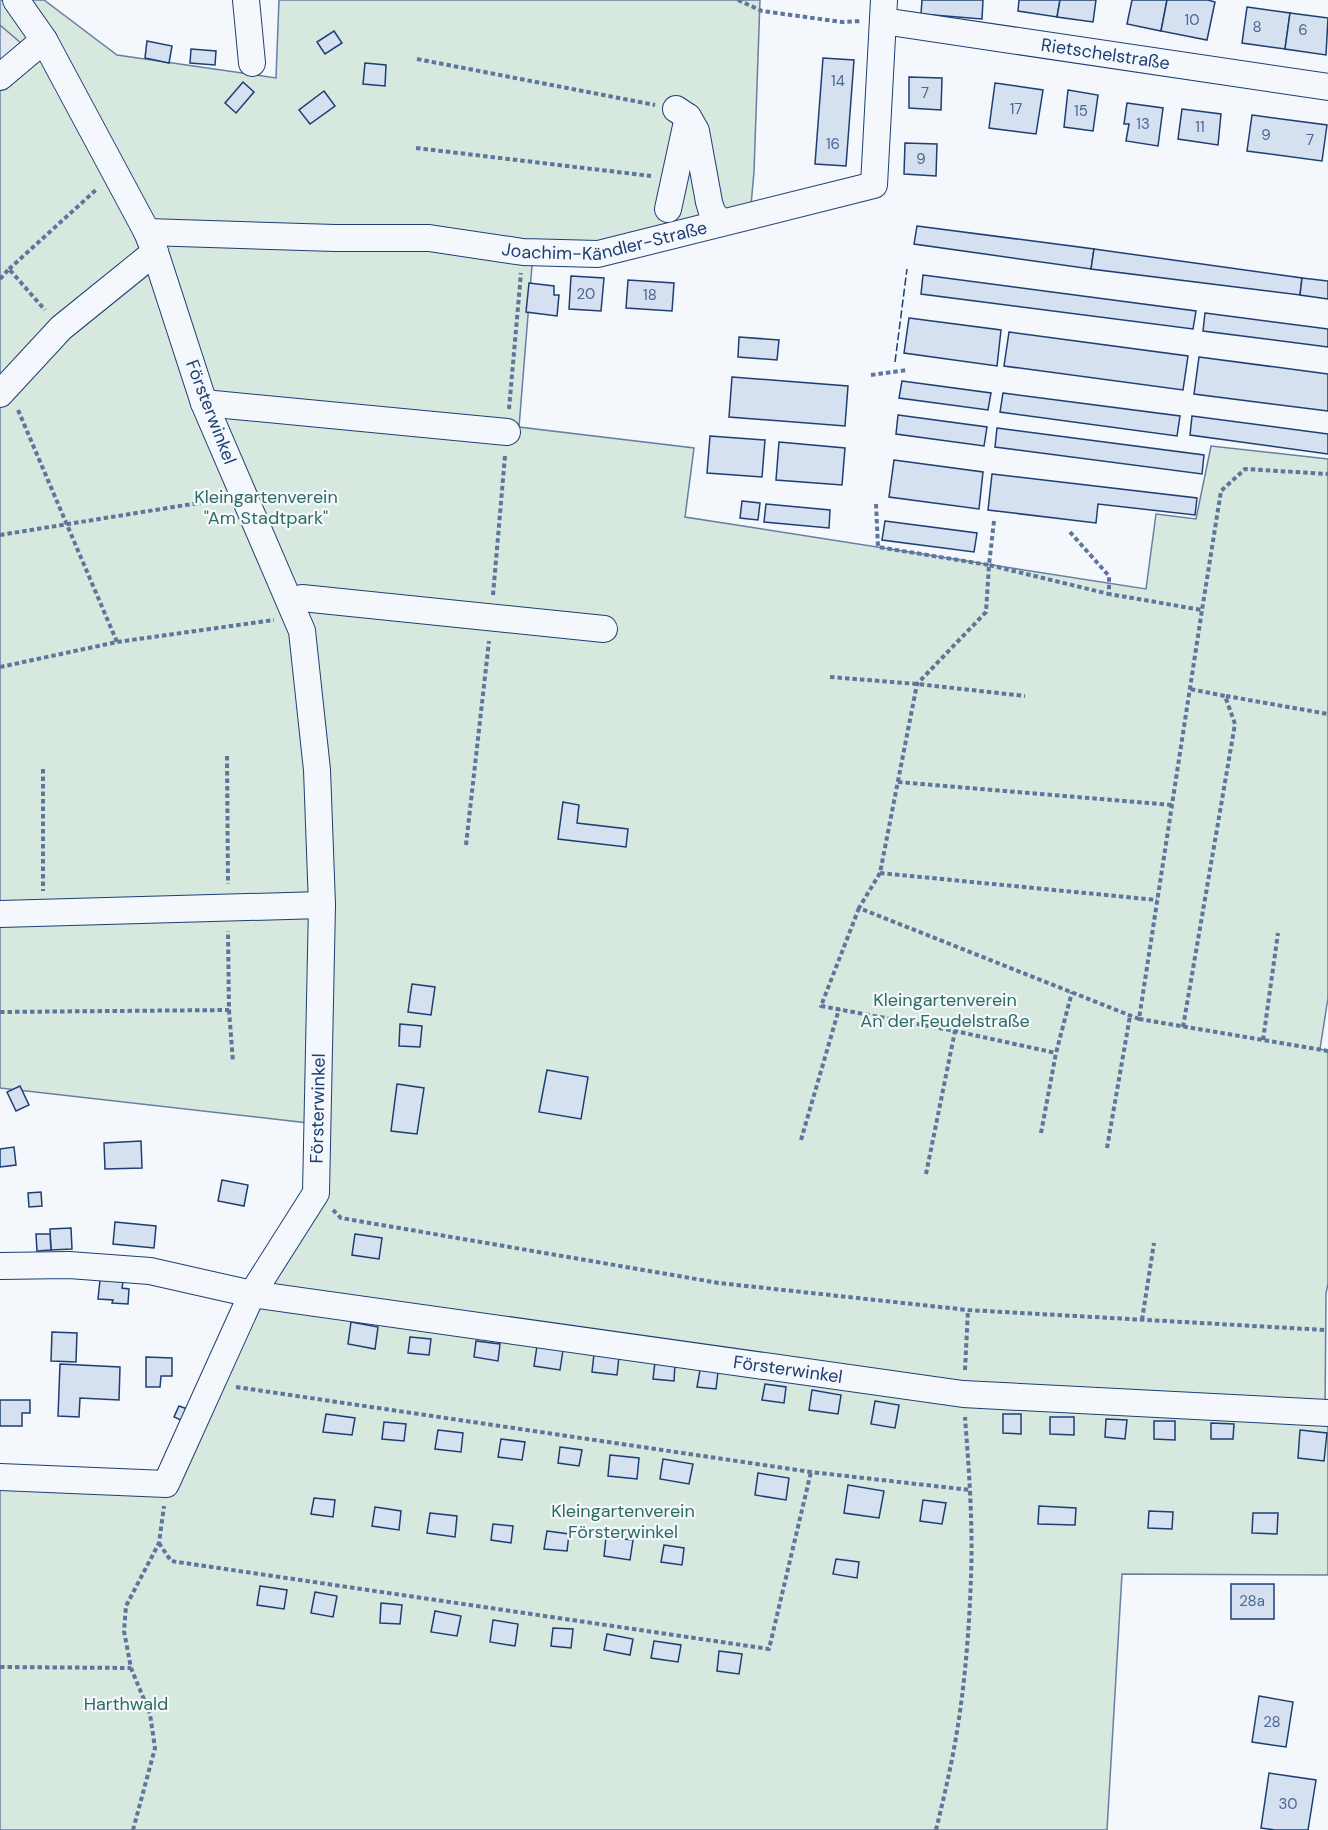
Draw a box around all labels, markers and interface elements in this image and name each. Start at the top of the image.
house number: 10 [1185,10,1199,30]
house number: 8 [1252,17,1262,37]
house number: 6 [1298,20,1308,40]
street label: Rietschelstraße [1039,33,1172,75]
house number: 14 [831,71,845,91]
house number: 7 [921,83,929,103]
house number: 17 [1010,99,1022,119]
house number: 15 [1074,101,1088,121]
house number: 13 [1136,114,1150,134]
house number: 11 [1195,117,1205,137]
house number: 9 [1261,125,1271,145]
house number: 7 [1306,130,1314,150]
house number: 16 [826,134,840,154]
house number: 9 [916,149,926,169]
street label: Joachim-Kändler-Straße [500,215,710,266]
house number: 20 [577,284,595,304]
house number: 18 [643,285,657,305]
street label: Försterwinkel [180,356,242,468]
park label: Kleingartenverein "Am Stadtpark" [194,485,338,530]
park label: Kleingartenverein An der Feudelstraße [860,988,1030,1033]
street label: Försterwinkel [305,1053,331,1164]
street label: Försterwinkel [732,1350,844,1389]
park label: Kleingartenverein Försterwinkel [551,1499,695,1544]
house number: 28a [1239,1591,1265,1611]
park label: Harthwald [84,1692,168,1716]
house number: 28 [1263,1712,1281,1732]
house number: 30 [1278,1794,1298,1814]

